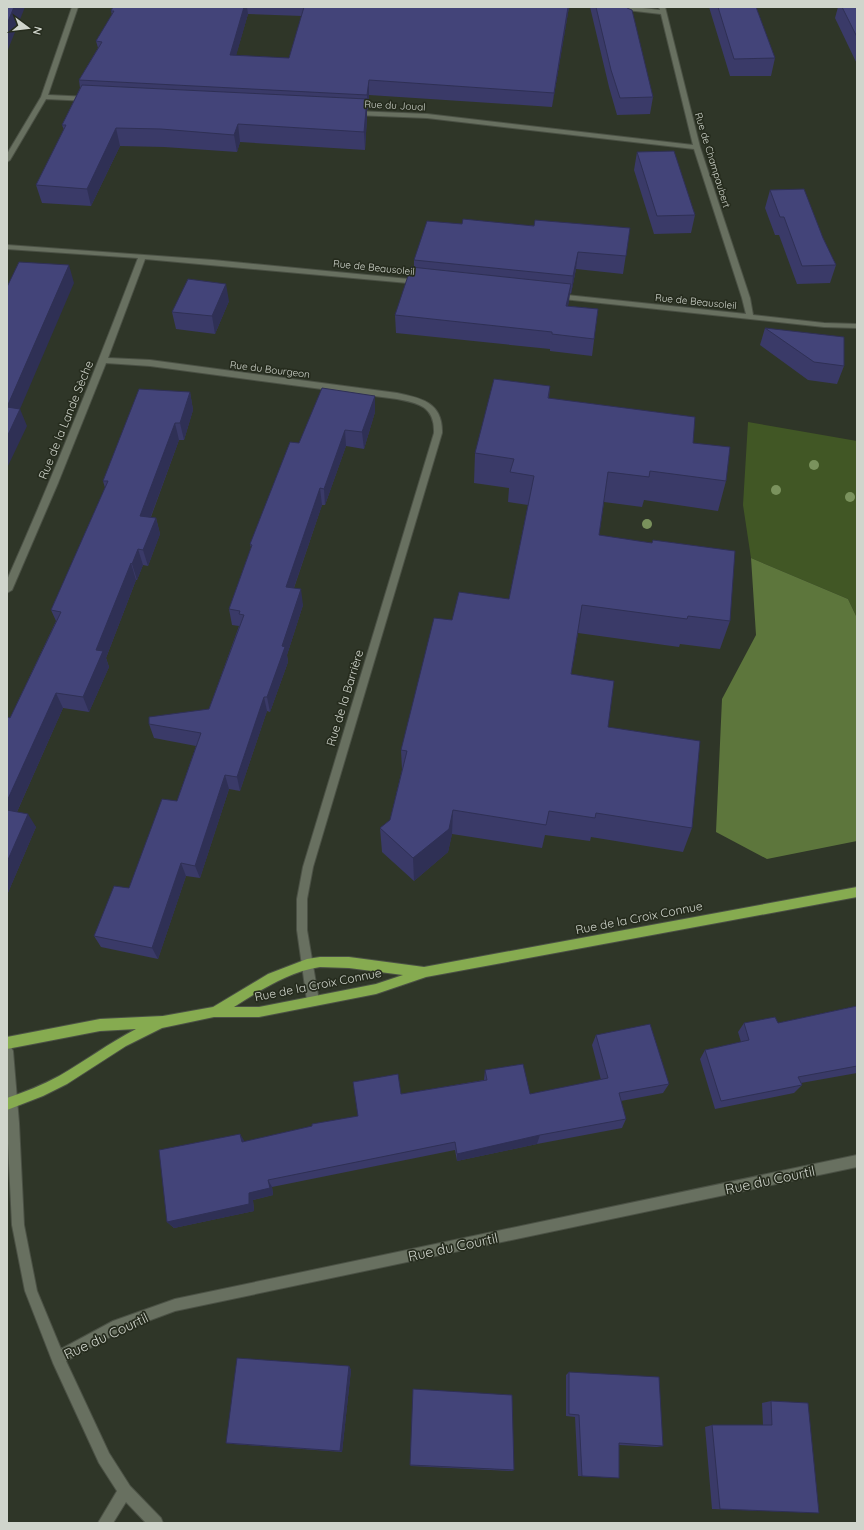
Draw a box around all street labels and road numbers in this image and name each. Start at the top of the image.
street label: Rue du Joual [364,97,426,114]
street label: Rue de Champaubert [692,111,733,210]
street label: Rue de Beausoleil [333,257,415,278]
street label: Rue de Beausoleil [655,291,737,312]
street label: Rue de la Lande Sèche [35,358,96,481]
street label: Rue du Bourgeon [229,358,311,381]
street label: Rue de la Barrière [323,648,366,748]
street label: Rue de la Croix Connue [574,898,704,937]
street label: Rue de la Croix Connue [253,965,383,1004]
street label: Rue du Courtil [723,1162,817,1198]
street label: Rue du Courtil [406,1229,500,1265]
street label: Rue du Courtil [61,1309,151,1363]

